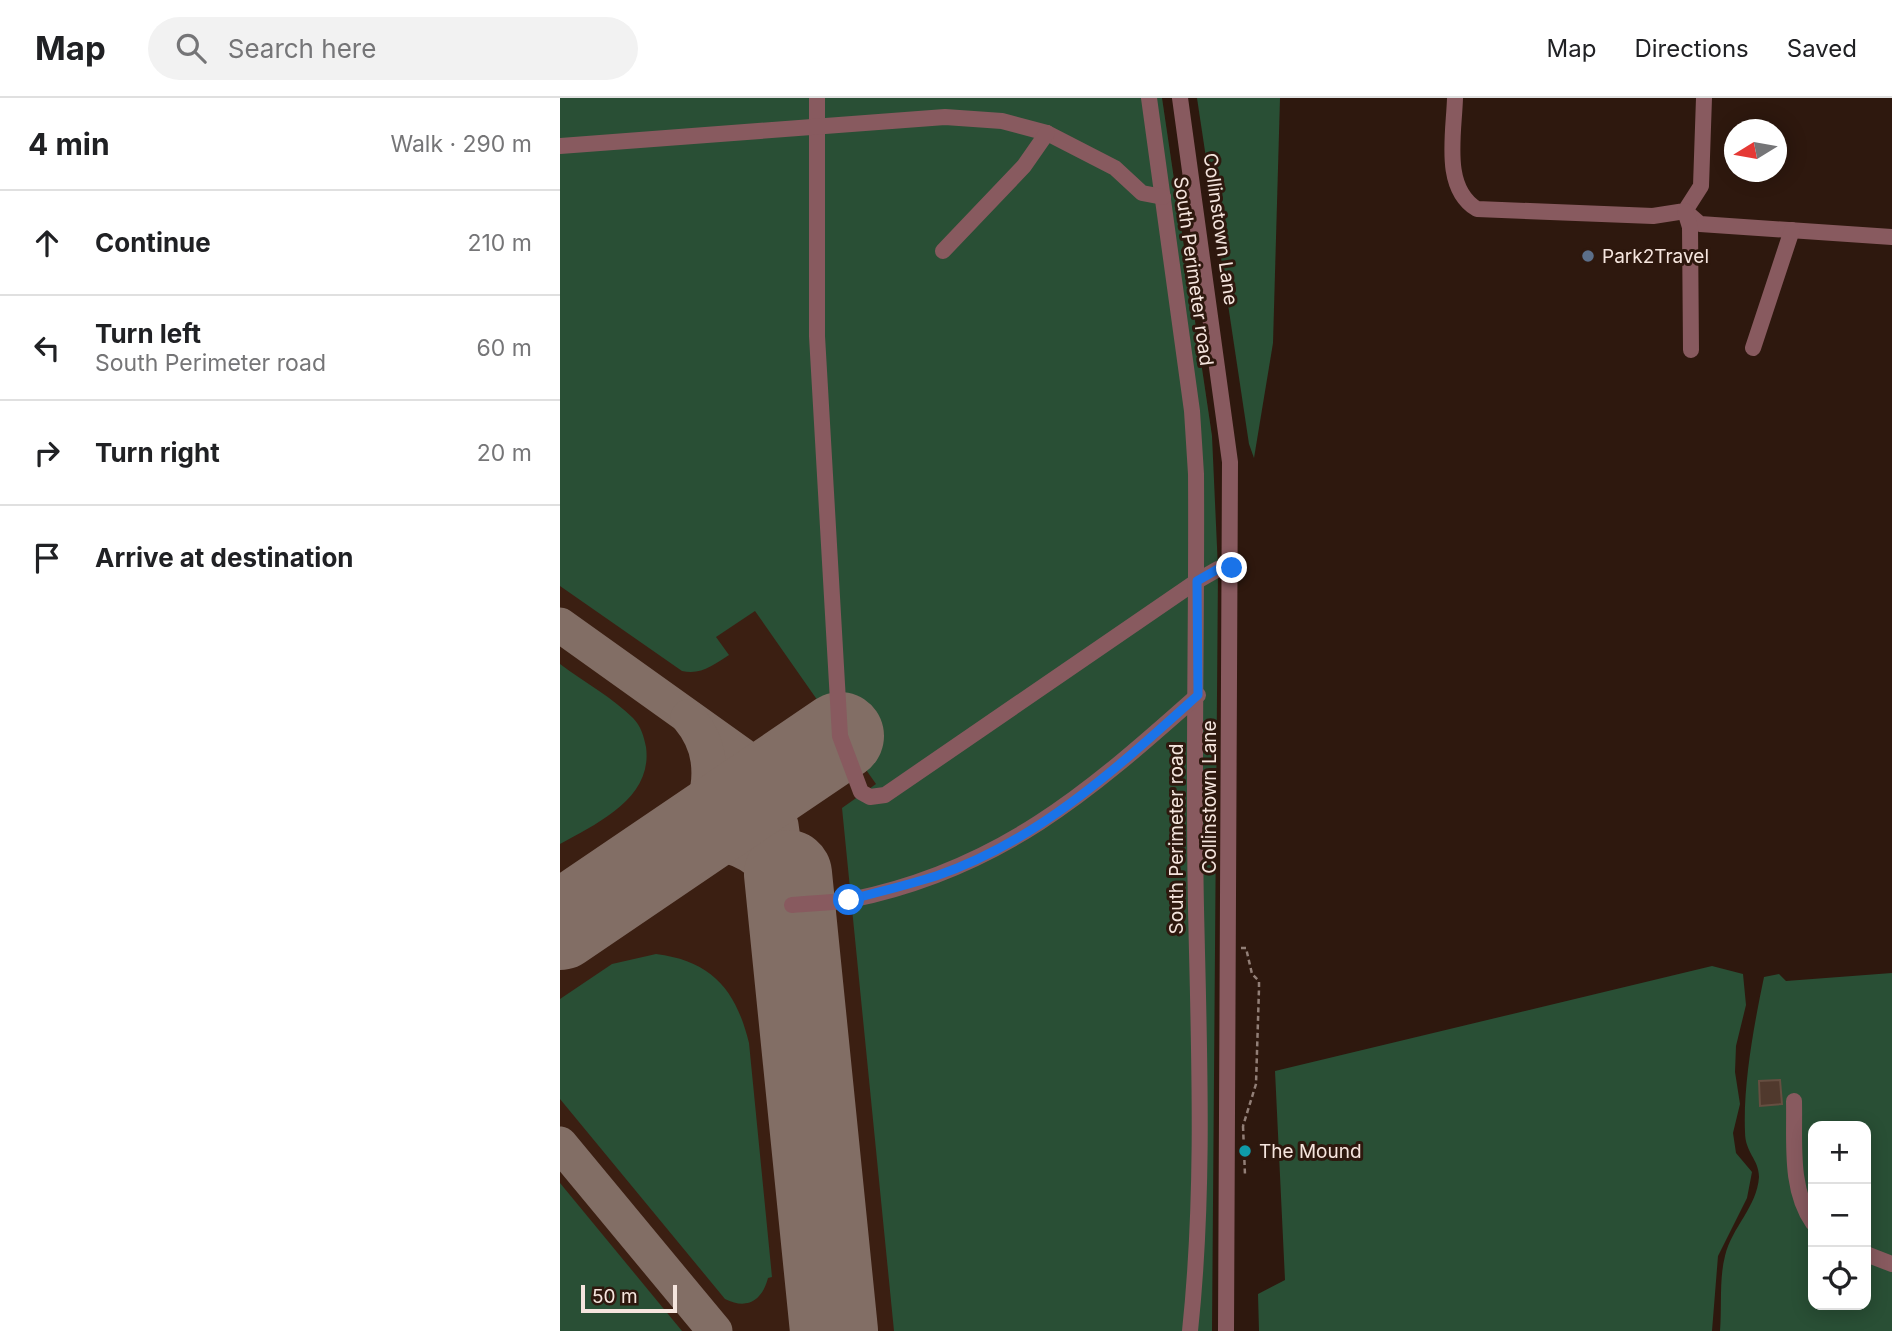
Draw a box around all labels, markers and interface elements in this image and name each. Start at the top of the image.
search box [148,17,638,80]
text: Map [35,28,106,68]
icon: search [172,29,210,67]
text: Search here [228,33,376,64]
text: Map [1547,34,1596,63]
text: Directions [1634,34,1749,63]
text: Saved [1787,34,1857,63]
north arrow [1724,119,1787,182]
text: 4 min [28,126,110,162]
text: Walk · 290 m [390,130,532,158]
street label: Collinstown Lane [1198,152,1243,307]
street label: South Perimeter road [1169,175,1218,367]
icon: ahead [28,224,66,262]
text: Continue [95,227,211,258]
text: 210 m [467,229,532,257]
place label: Park2Travel [1602,245,1709,268]
marker: Park2Travel [1580,248,1596,264]
text: Turn left [95,318,201,349]
icon: left [28,329,66,367]
text: 60 m [477,334,532,362]
text: South Perimeter road [95,349,326,377]
icon: right [28,434,66,472]
text: Turn right [95,437,220,468]
text: 20 m [477,439,532,467]
icon: arrive [28,539,66,577]
text: Arrive at destination [95,542,354,573]
route end [1216,552,1247,583]
street label: Collinstown Lane [1198,720,1221,874]
street label: South Perimeter road [1165,744,1188,934]
route start [833,884,864,915]
map controls [1808,1121,1871,1310]
button: + [1808,1121,1871,1184]
place label: The Mound [1259,1140,1362,1163]
marker: The Mound [1237,1143,1253,1159]
button: − [1808,1184,1871,1247]
button: locate [1808,1247,1871,1310]
scale bar [581,1282,677,1314]
text: 50 m [592,1285,638,1308]

